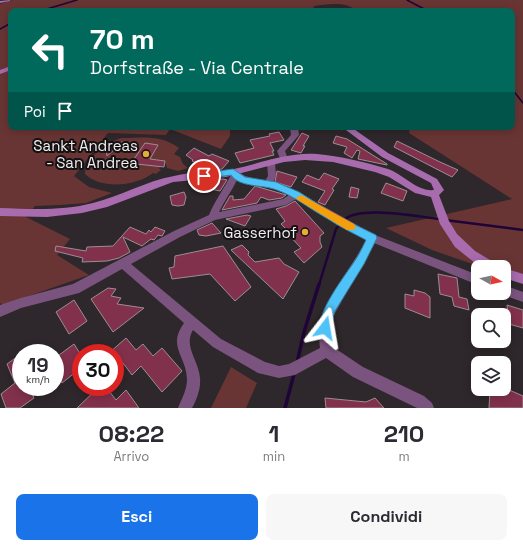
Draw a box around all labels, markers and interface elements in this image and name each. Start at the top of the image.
text: 70 m [90,21,155,57]
icon: left [24,24,76,76]
text: Dorfstraße - Via Centrale [90,56,304,79]
icon: arrive [54,100,76,122]
text: Poi [24,102,46,121]
place label: Sankt Andreas - San Andrea [33,136,138,172]
marker: Sankt Andreas - San Andrea [141,149,151,159]
pin [187,159,221,193]
icon: arrive [193,165,215,187]
place label: Gasserhof [223,223,297,242]
marker: Gasserhof [300,227,310,237]
north arrow [471,260,511,300]
map controls [471,260,511,396]
position arrow [304,307,346,349]
button: search [471,308,511,348]
speed limit sign: 30 [72,344,124,396]
text: 19 [27,352,49,378]
button: layers [471,356,511,396]
text: km/h [26,373,50,386]
text: 08:22 [99,418,164,449]
text: 1 [269,418,279,449]
text: 210 [384,418,424,449]
text: Arrivo [113,448,149,465]
text: min [263,448,285,465]
text: m [398,448,410,465]
button: Esci [16,494,258,540]
button: Condividi [266,494,507,540]

